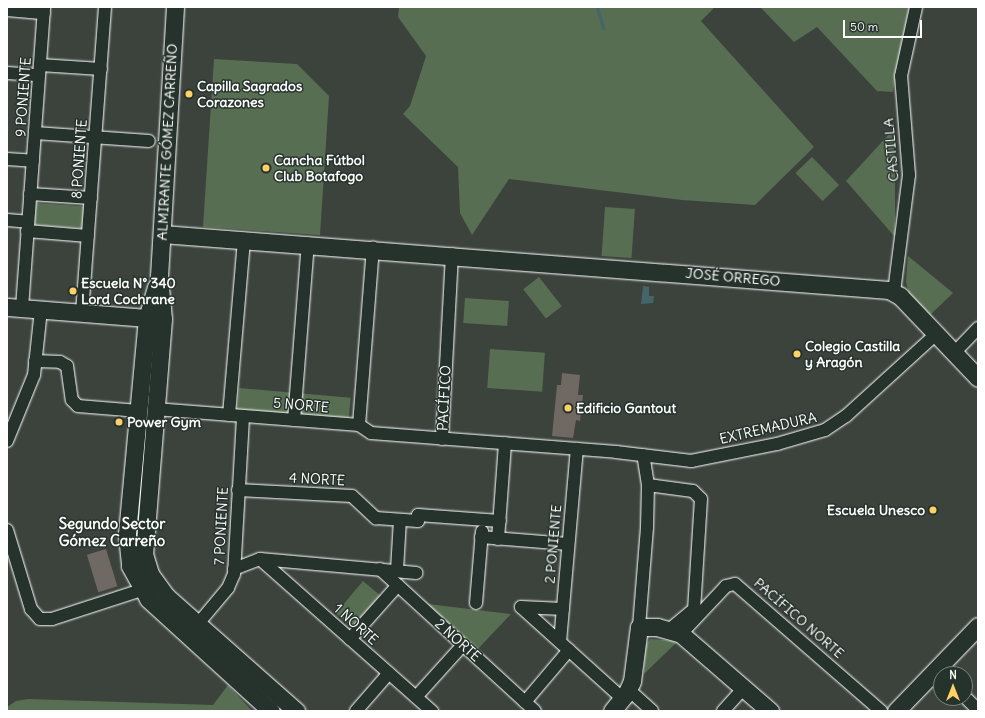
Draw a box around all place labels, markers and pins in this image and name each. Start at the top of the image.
place label: Capilla Sagrados Corazones [197,78,302,110]
marker: Capilla Sagrados Corazones [184,89,194,99]
place label: Cancha Fútbol Club Botafogo [274,152,365,184]
marker: Cancha Fútbol Club Botafogo [261,163,271,173]
place label: Escuela N° 340 Lord Cochrane [81,275,176,308]
marker: Escuela N° 340 Lord Cochrane [68,286,78,296]
place label: Colegio Castilla y Aragón [805,338,900,370]
marker: Colegio Castilla y Aragón [792,349,802,359]
place label: Edificio Gantout [576,400,676,416]
marker: Edificio Gantout [563,403,573,413]
place label: Power Gym [127,414,201,430]
marker: Power Gym [114,417,124,427]
place label: Escuela Unesco [827,502,925,518]
marker: Escuela Unesco [928,505,938,515]

